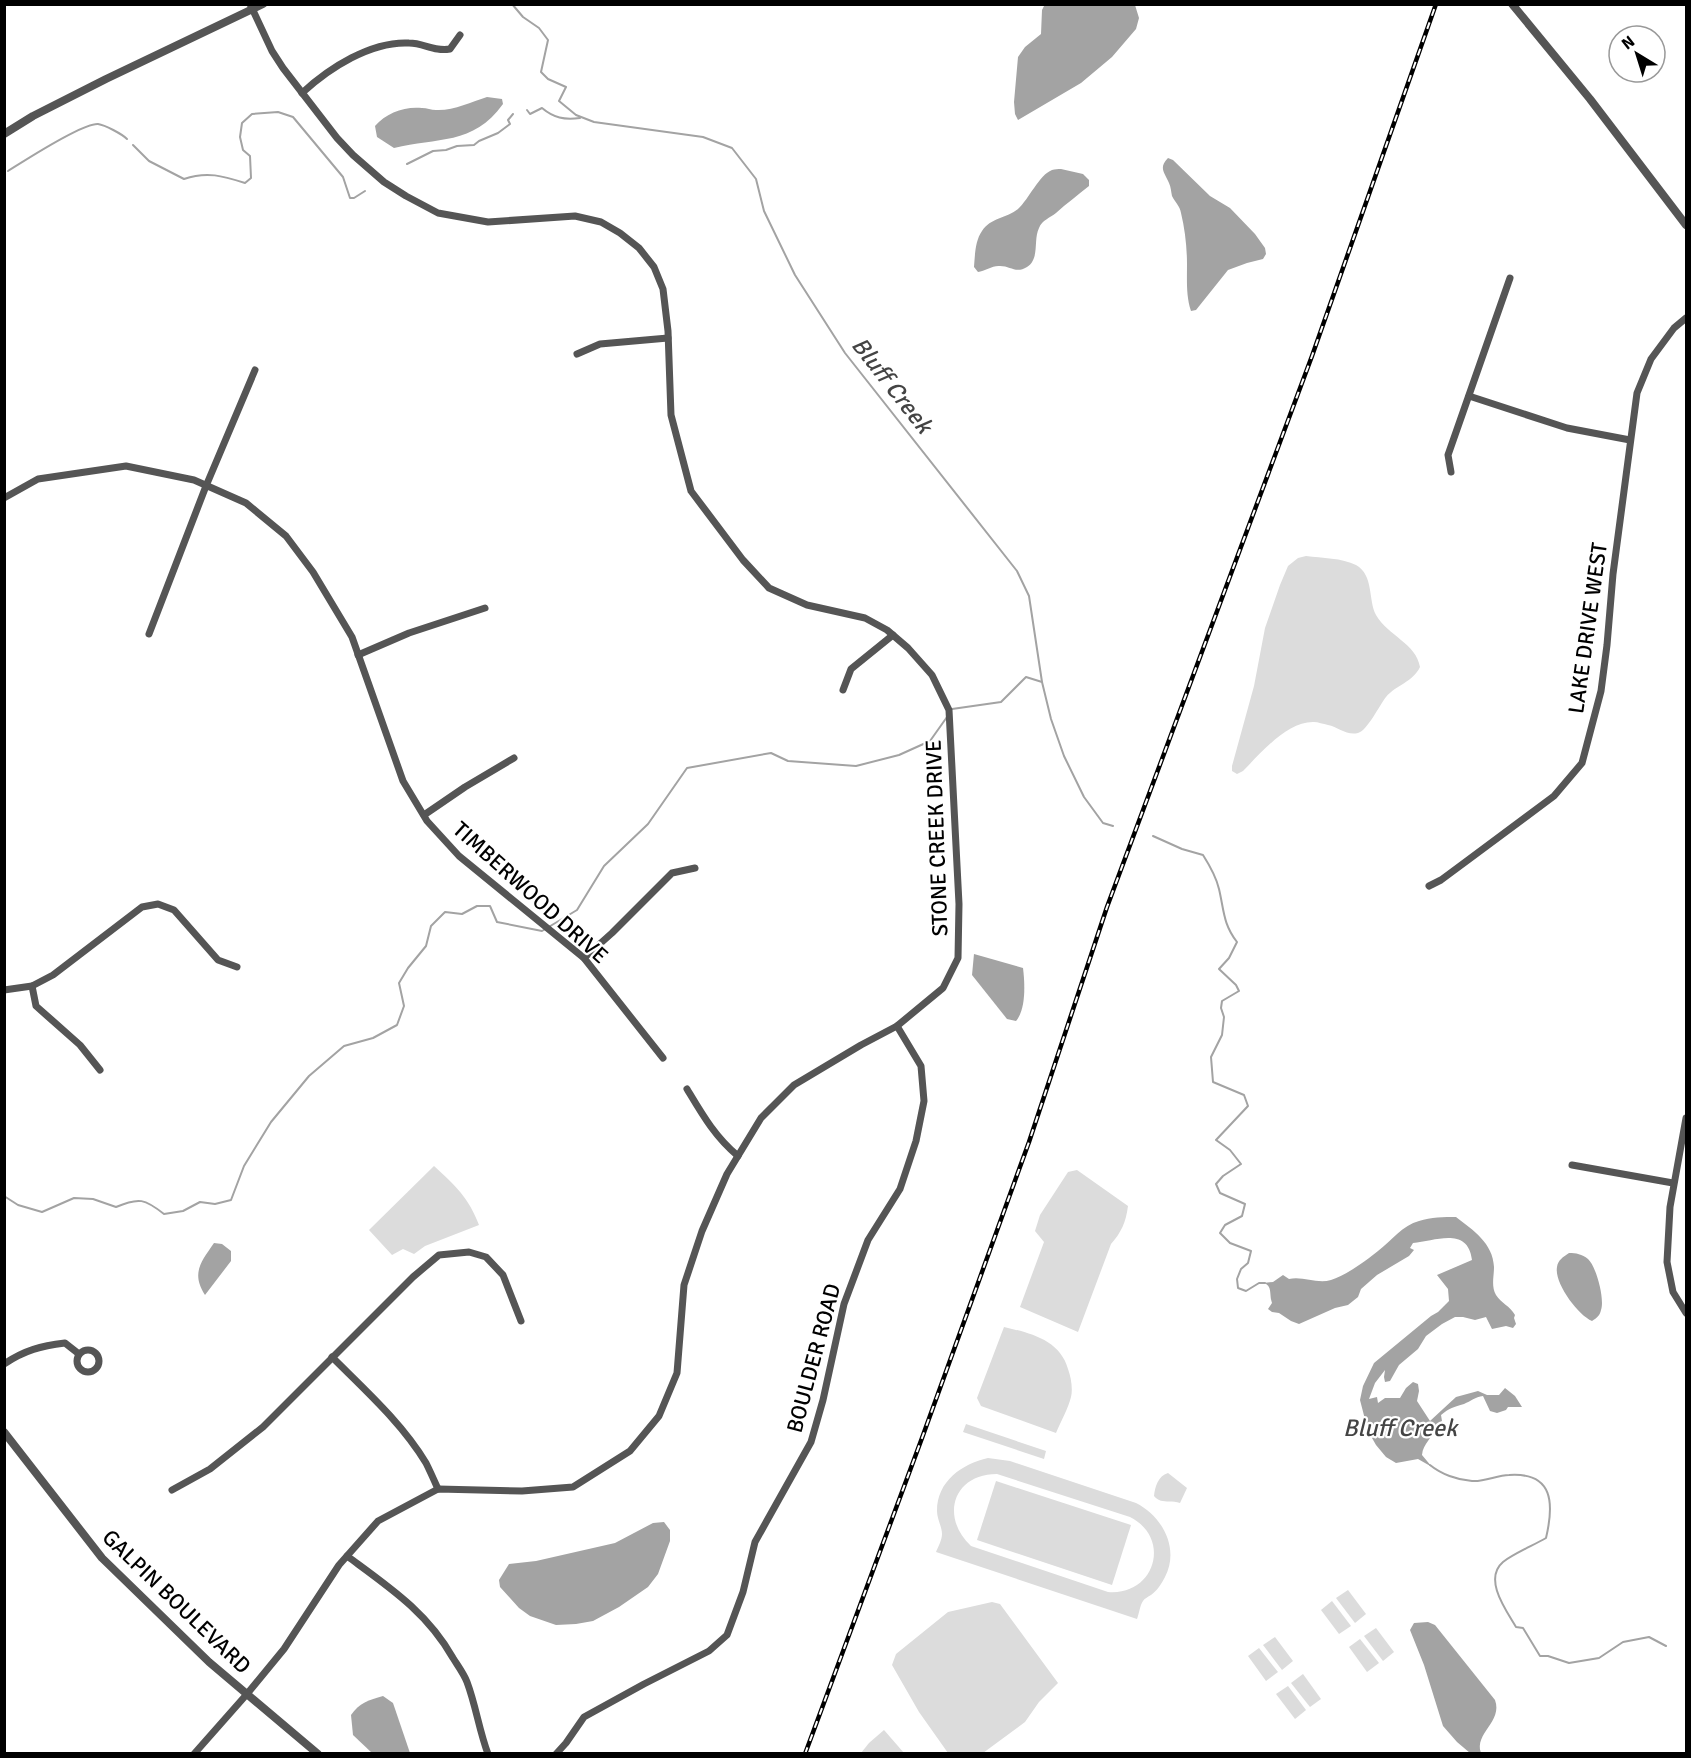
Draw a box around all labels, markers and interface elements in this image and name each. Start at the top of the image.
north arrow [1607,24,1667,84]
text: N [1618,32,1639,54]
water label: Bluff Creek [845,331,940,441]
street label: LAKE DRIVE WEST [1562,541,1613,715]
street label: STONE CREEK DRIVE [920,739,953,937]
street label: TIMBERWOOD DRIVE [448,816,614,969]
street label: BOULDER ROAD [781,1281,846,1436]
water label: Bluff Creek [1343,1413,1459,1443]
street label: GALPIN BOULEVARD [97,1524,257,1679]

